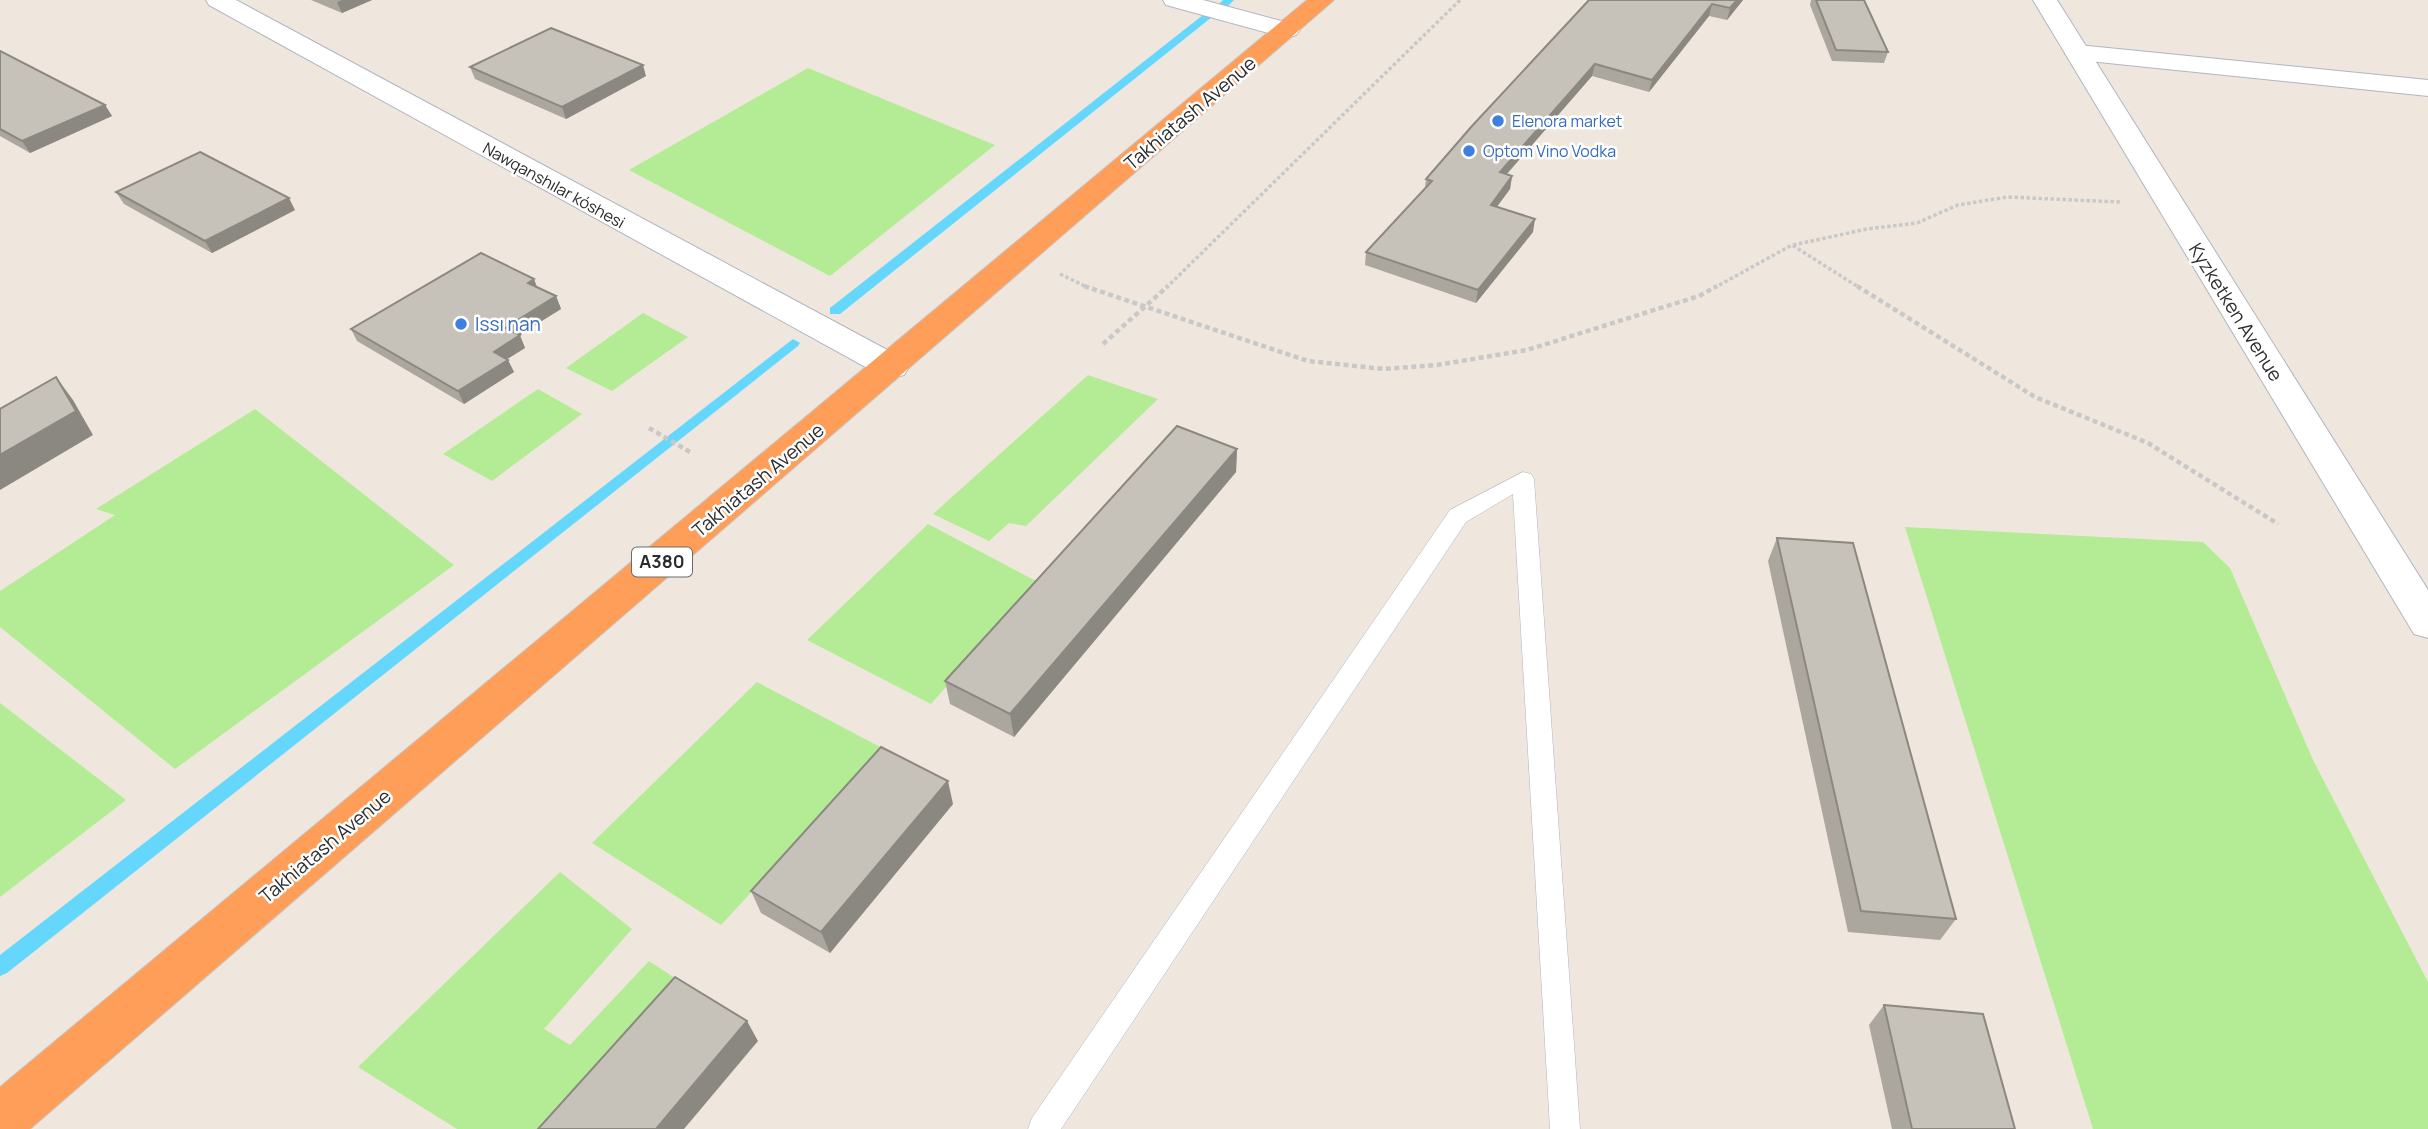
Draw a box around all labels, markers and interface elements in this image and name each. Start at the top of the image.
street label: Takhiatash Avenue [1119,50,1261,176]
place label: Elenora market [1512,110,1622,132]
marker: Elenora market [1490,113,1506,129]
street label: Nawqanshılar kóshesi [479,137,629,233]
place label: Optom Vino Vodka [1483,140,1616,162]
marker: Optom Vino Vodka [1461,143,1477,159]
street label: Kyzketken Avenue [2183,238,2289,386]
place label: Issı nan [475,311,541,337]
marker: Issı nan [453,316,469,332]
street label: Takhiatash Avenue [687,417,829,543]
road number: A380 [632,548,692,576]
street label: Takhiatash Avenue [254,783,396,909]

